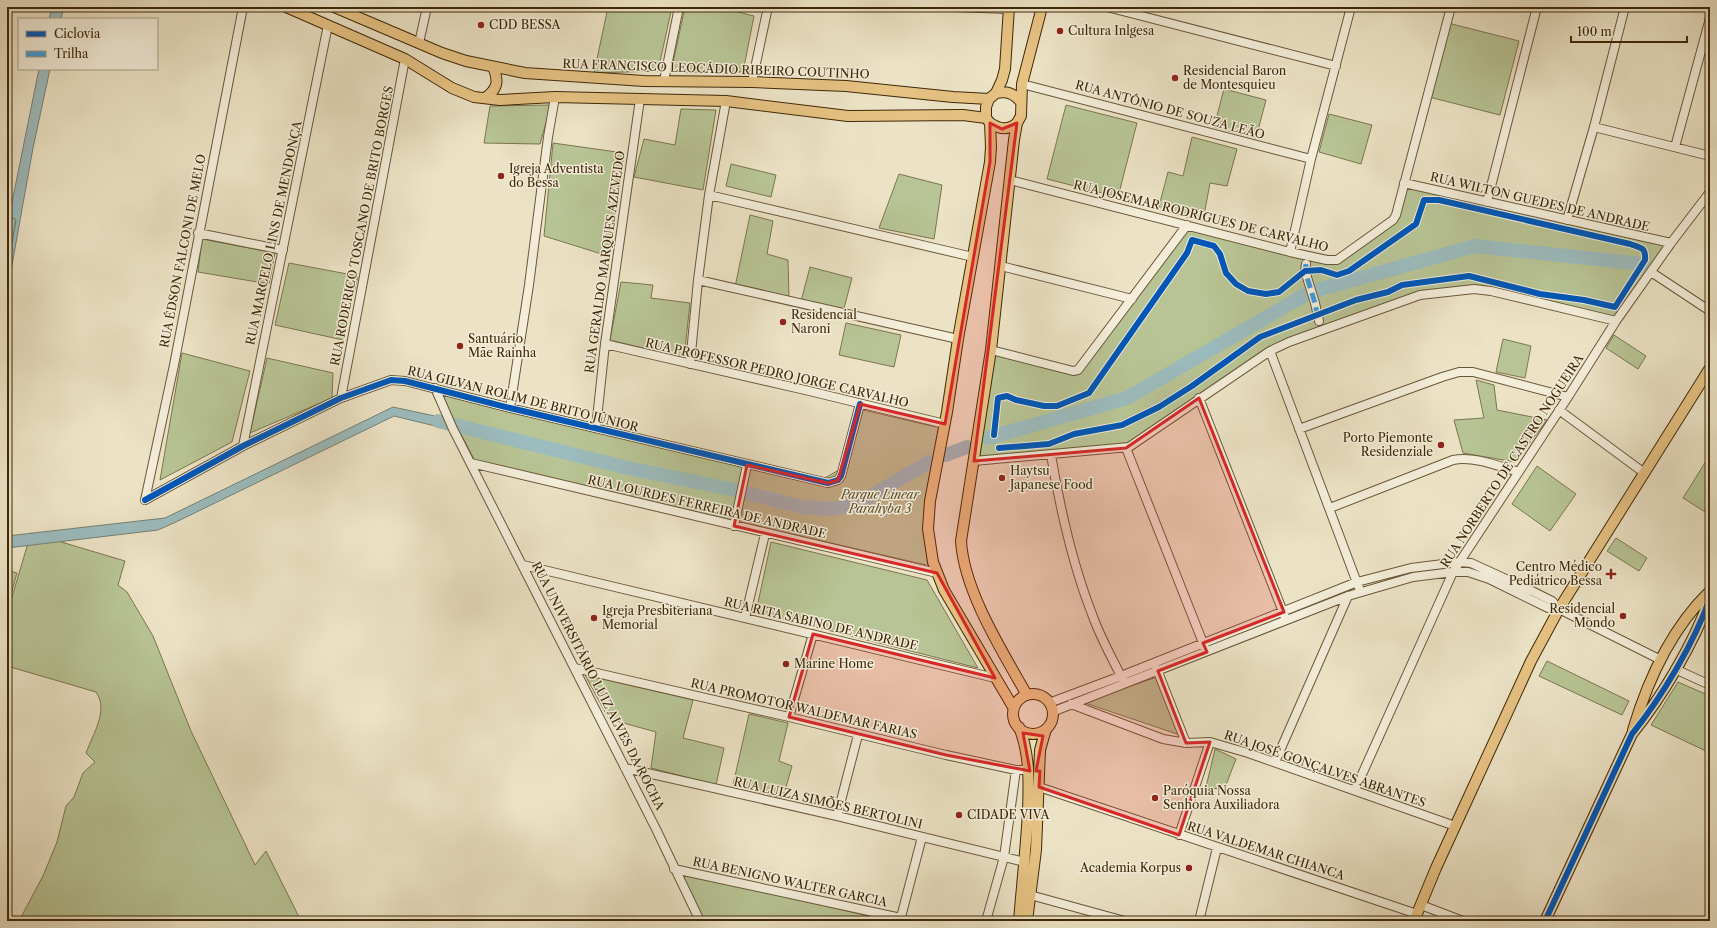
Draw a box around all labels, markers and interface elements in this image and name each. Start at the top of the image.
place label: CDD BESSA [489,17,562,32]
legend [18,18,158,70]
scale bar [1571,18,1687,44]
marker: CDD BESSA [476,20,486,30]
place label: Cultura Inlgesa [1068,23,1155,38]
text: 100 m [1577,24,1612,39]
text: Ciclovia [54,26,101,41]
marker: Cultura Inlgesa [1055,26,1065,36]
text: Trilha [54,46,89,61]
street label: RUA FRANCISCO LEOCÁDIO RIBEIRO COUTINHO [562,55,870,81]
place label: Residencial Baron de Montesquieu [1183,63,1287,92]
marker: Residencial Baron de Montesquieu [1170,73,1180,83]
street label: RUA ANTÔNIO DE SOUZA LEÃO [1074,76,1267,142]
street label: RUA RODERICO TOSCANO DE BRITO BORGES [327,85,396,367]
street label: RUA MARCELO LINS DE MENDONÇA [242,118,305,346]
street label: RUA GERALDO MARQUES AZEVEDO [581,150,628,374]
street label: RUA ÉDSON FALCONI DE MELO [155,153,209,349]
place label: Igreja Adventista do Bessa [509,161,604,190]
street label: RUA WILTON GUEDES DE ANDRADE [1429,169,1651,234]
marker: Igreja Adventista do Bessa [496,171,506,181]
street label: RUA JOSEMAR RODRIGUES DE CARVALHO [1072,177,1330,255]
place label: Residencial Naroni [791,307,857,336]
marker: Residencial Naroni [778,317,788,327]
place label: Santuário Mãe Rainha [468,331,537,360]
street label: RUA PROFESSOR PEDRO JORGE CARVALHO [644,335,910,410]
marker: Santuário Mãe Rainha [455,341,465,351]
street label: RUA NORBERTO DE CASTRO NOGUEIRA [1437,350,1587,570]
street label: RUA GILVAN ROLIM DE BRITO JÚNIOR [406,362,642,435]
place label: Porto Piemonte Residenziale [1343,430,1433,459]
marker: Porto Piemonte Residenziale [1436,440,1446,450]
place label: Haytsu Japanese Food [1008,463,1094,492]
street label: RUA LOURDES FERREIRA DE ANDRADE [586,472,828,541]
marker: Haytsu Japanese Food [997,473,1007,483]
park label: Parque Linear Parahyba 3 [840,487,920,516]
street label: RUA UNIVERSITÁRIO LUIZ ALVES DA ROCHA [529,558,669,814]
place label: Centro Médico Pediátrico Bessa [1509,559,1603,588]
marker: Centro Médico Pediátrico Bessa [1605,568,1617,580]
street label: RUA RITA SABINO DE ANDRADE [723,594,919,653]
place label: Residencial Mondo [1549,601,1615,630]
place label: Igreja Presbiteriana Memorial [602,603,713,632]
marker: Residencial Mondo [1618,611,1628,621]
marker: Igreja Presbiteriana Memorial [589,613,599,623]
place label: Marine Home [794,656,874,671]
marker: Marine Home [781,659,791,669]
street label: RUA PROMOTOR WALDEMAR FARIAS [689,675,919,742]
street label: RUA JOSÉ GONÇALVES ABRANTES [1222,726,1428,810]
street label: RUA LUIZA SIMÕES BERTOLINI [732,772,924,832]
place label: Paróquia Nossa Senhora Auxiliadora [1163,783,1280,812]
marker: Paróquia Nossa Senhora Auxiliadora [1150,793,1160,803]
place label: CIDADE VIVA [967,807,1051,822]
marker: CIDADE VIVA [954,810,964,820]
street label: RUA VALDEMAR CHIANCA [1186,818,1348,883]
street label: RUA BENIGNO WALTER GARCIA [691,854,890,910]
place label: Academia Korpus [1079,860,1181,875]
marker: Academia Korpus [1184,863,1194,873]

